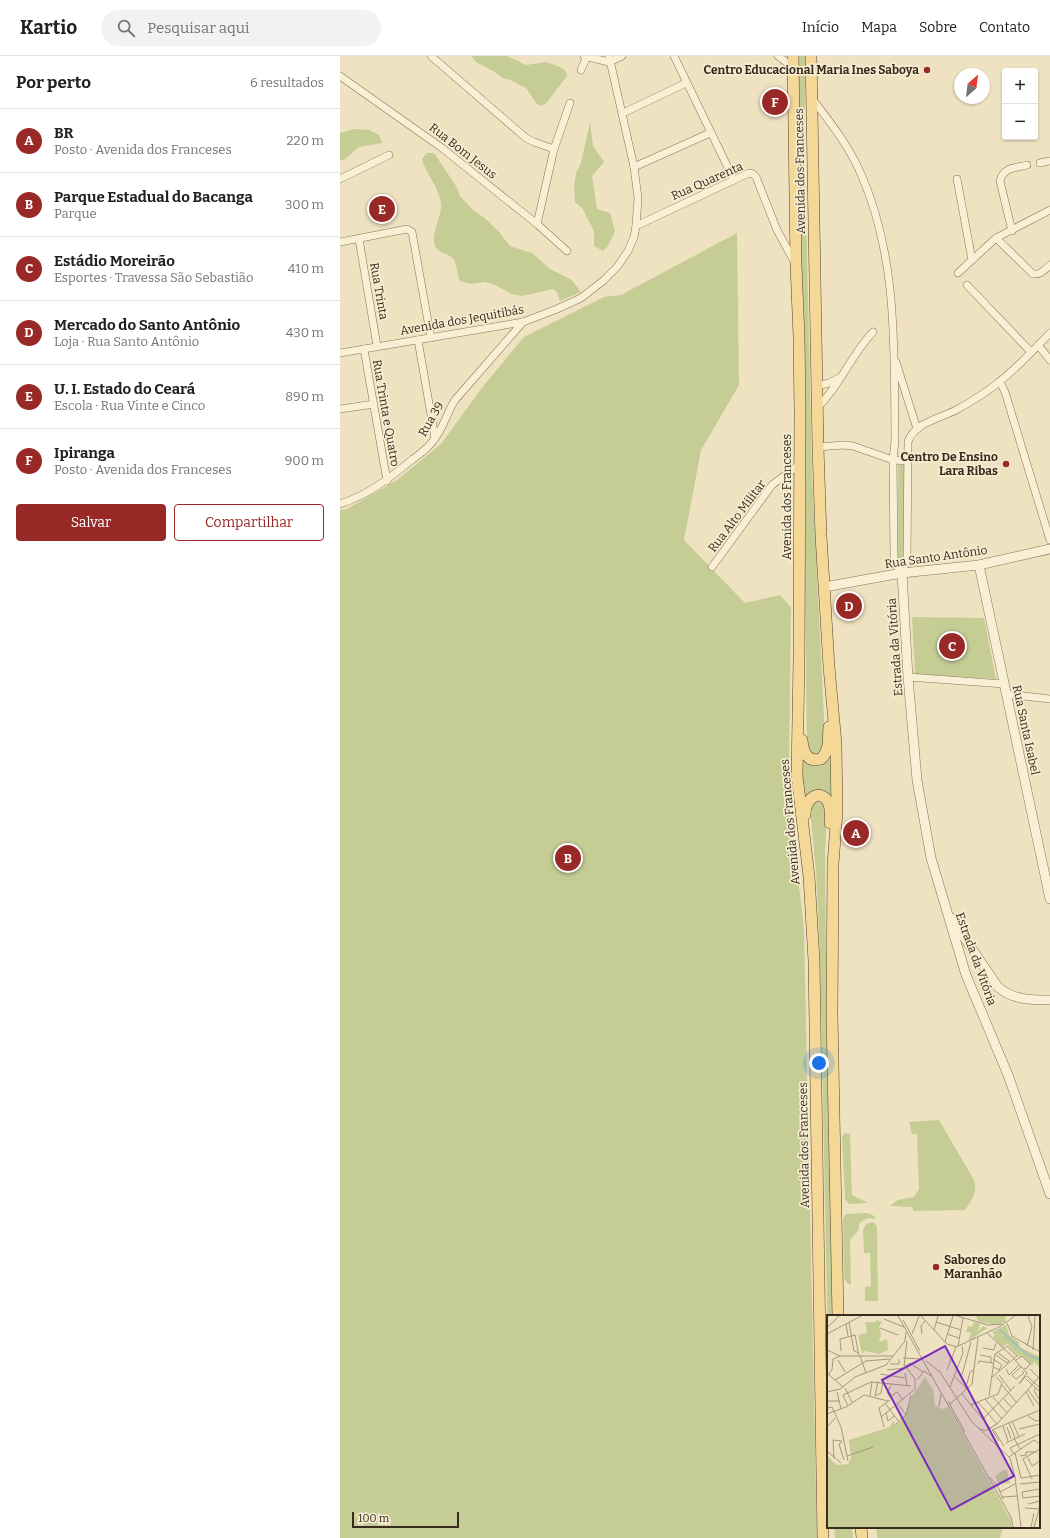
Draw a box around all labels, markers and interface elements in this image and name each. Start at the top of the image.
search box [101,10,381,46]
text: Kartio [20,16,77,39]
icon: search [115,17,137,39]
text: Pesquisar aqui [147,19,249,37]
text: Início [802,19,839,36]
text: Mapa [861,19,897,36]
text: Sobre [919,19,957,36]
text: Contato [979,19,1030,36]
place label: Centro Educacional Maria Ines Saboya [704,63,919,77]
marker: Centro Educacional Maria Ines Saboya [922,65,932,75]
north arrow [954,68,990,104]
map controls [1002,68,1038,140]
button: + [1002,68,1038,104]
text: Por perto [16,72,91,93]
text: 6 resultados [250,75,324,90]
pin: F [762,87,788,117]
button: − [1002,104,1038,140]
street label: Avenida dos Franceses [792,108,808,234]
street label: Rua Bom Jesus [426,120,500,182]
text: BR [54,124,73,142]
text: A [24,133,34,148]
text: 220 m [287,133,324,148]
text: Posto · Avenida dos Franceses [54,142,232,157]
street label: Rua Quarenta [669,159,745,203]
text: Parque Estadual do Bacanga [54,188,253,206]
pin: E [369,194,395,224]
text: B [25,197,33,212]
text: 300 m [285,197,324,212]
text: Parque [54,206,97,221]
text: Estádio Moreirão [54,252,175,270]
text: C [25,261,33,276]
text: 410 m [288,261,324,276]
street label: Rua Trinta [367,261,391,321]
text: Esportes · Travessa São Sebastião [54,270,253,285]
street label: Avenida dos Jequitibás [399,302,525,338]
text: Mercado do Santo Antônio [54,316,240,334]
text: D [24,325,34,340]
text: 430 m [286,325,324,340]
text: Loja · Rua Santo Antônio [54,334,199,349]
street label: Rua Trinta e Quatro [370,358,402,468]
text: U. I. Estado do Ceará [54,380,195,398]
text: E [25,389,33,404]
text: 890 m [285,389,324,404]
text: Escola · Rua Vinte e Cinco [54,398,205,413]
street label: Rua 39 [415,399,447,439]
street label: Avenida dos Franceses [780,434,794,560]
text: Ipiranga [54,444,115,462]
place label: Centro De Ensino Lara Ribas [901,450,998,478]
text: F [25,453,33,468]
text: 900 m [285,453,324,468]
marker: Centro De Ensino Lara Ribas [1001,459,1011,469]
text: Posto · Avenida dos Franceses [54,462,232,477]
street label: Rua Alto Militar [705,477,769,555]
button: Salvar [16,504,166,541]
button: Compartilhar [174,504,324,541]
street label: Rua Santo Antônio [884,543,988,571]
pin: D [836,591,862,621]
street label: Estrada da Vitória [885,597,905,696]
pin: C [939,631,965,661]
street label: Rua Santa Isabel [1010,684,1042,777]
street label: Avenida dos Franceses [778,758,802,885]
pin: A [843,818,869,848]
pin: B [555,843,581,873]
street label: Estrada da Vitória [953,910,1000,1008]
your location [809,1053,829,1073]
street label: Avenida dos Franceses [796,1082,812,1208]
place label: Sabores do Maranhão [944,1253,1006,1281]
marker: Sabores do Maranhão [931,1262,941,1272]
inset map [827,1315,1040,1528]
scale bar [352,1510,459,1529]
text: 100 m [358,1512,389,1525]

